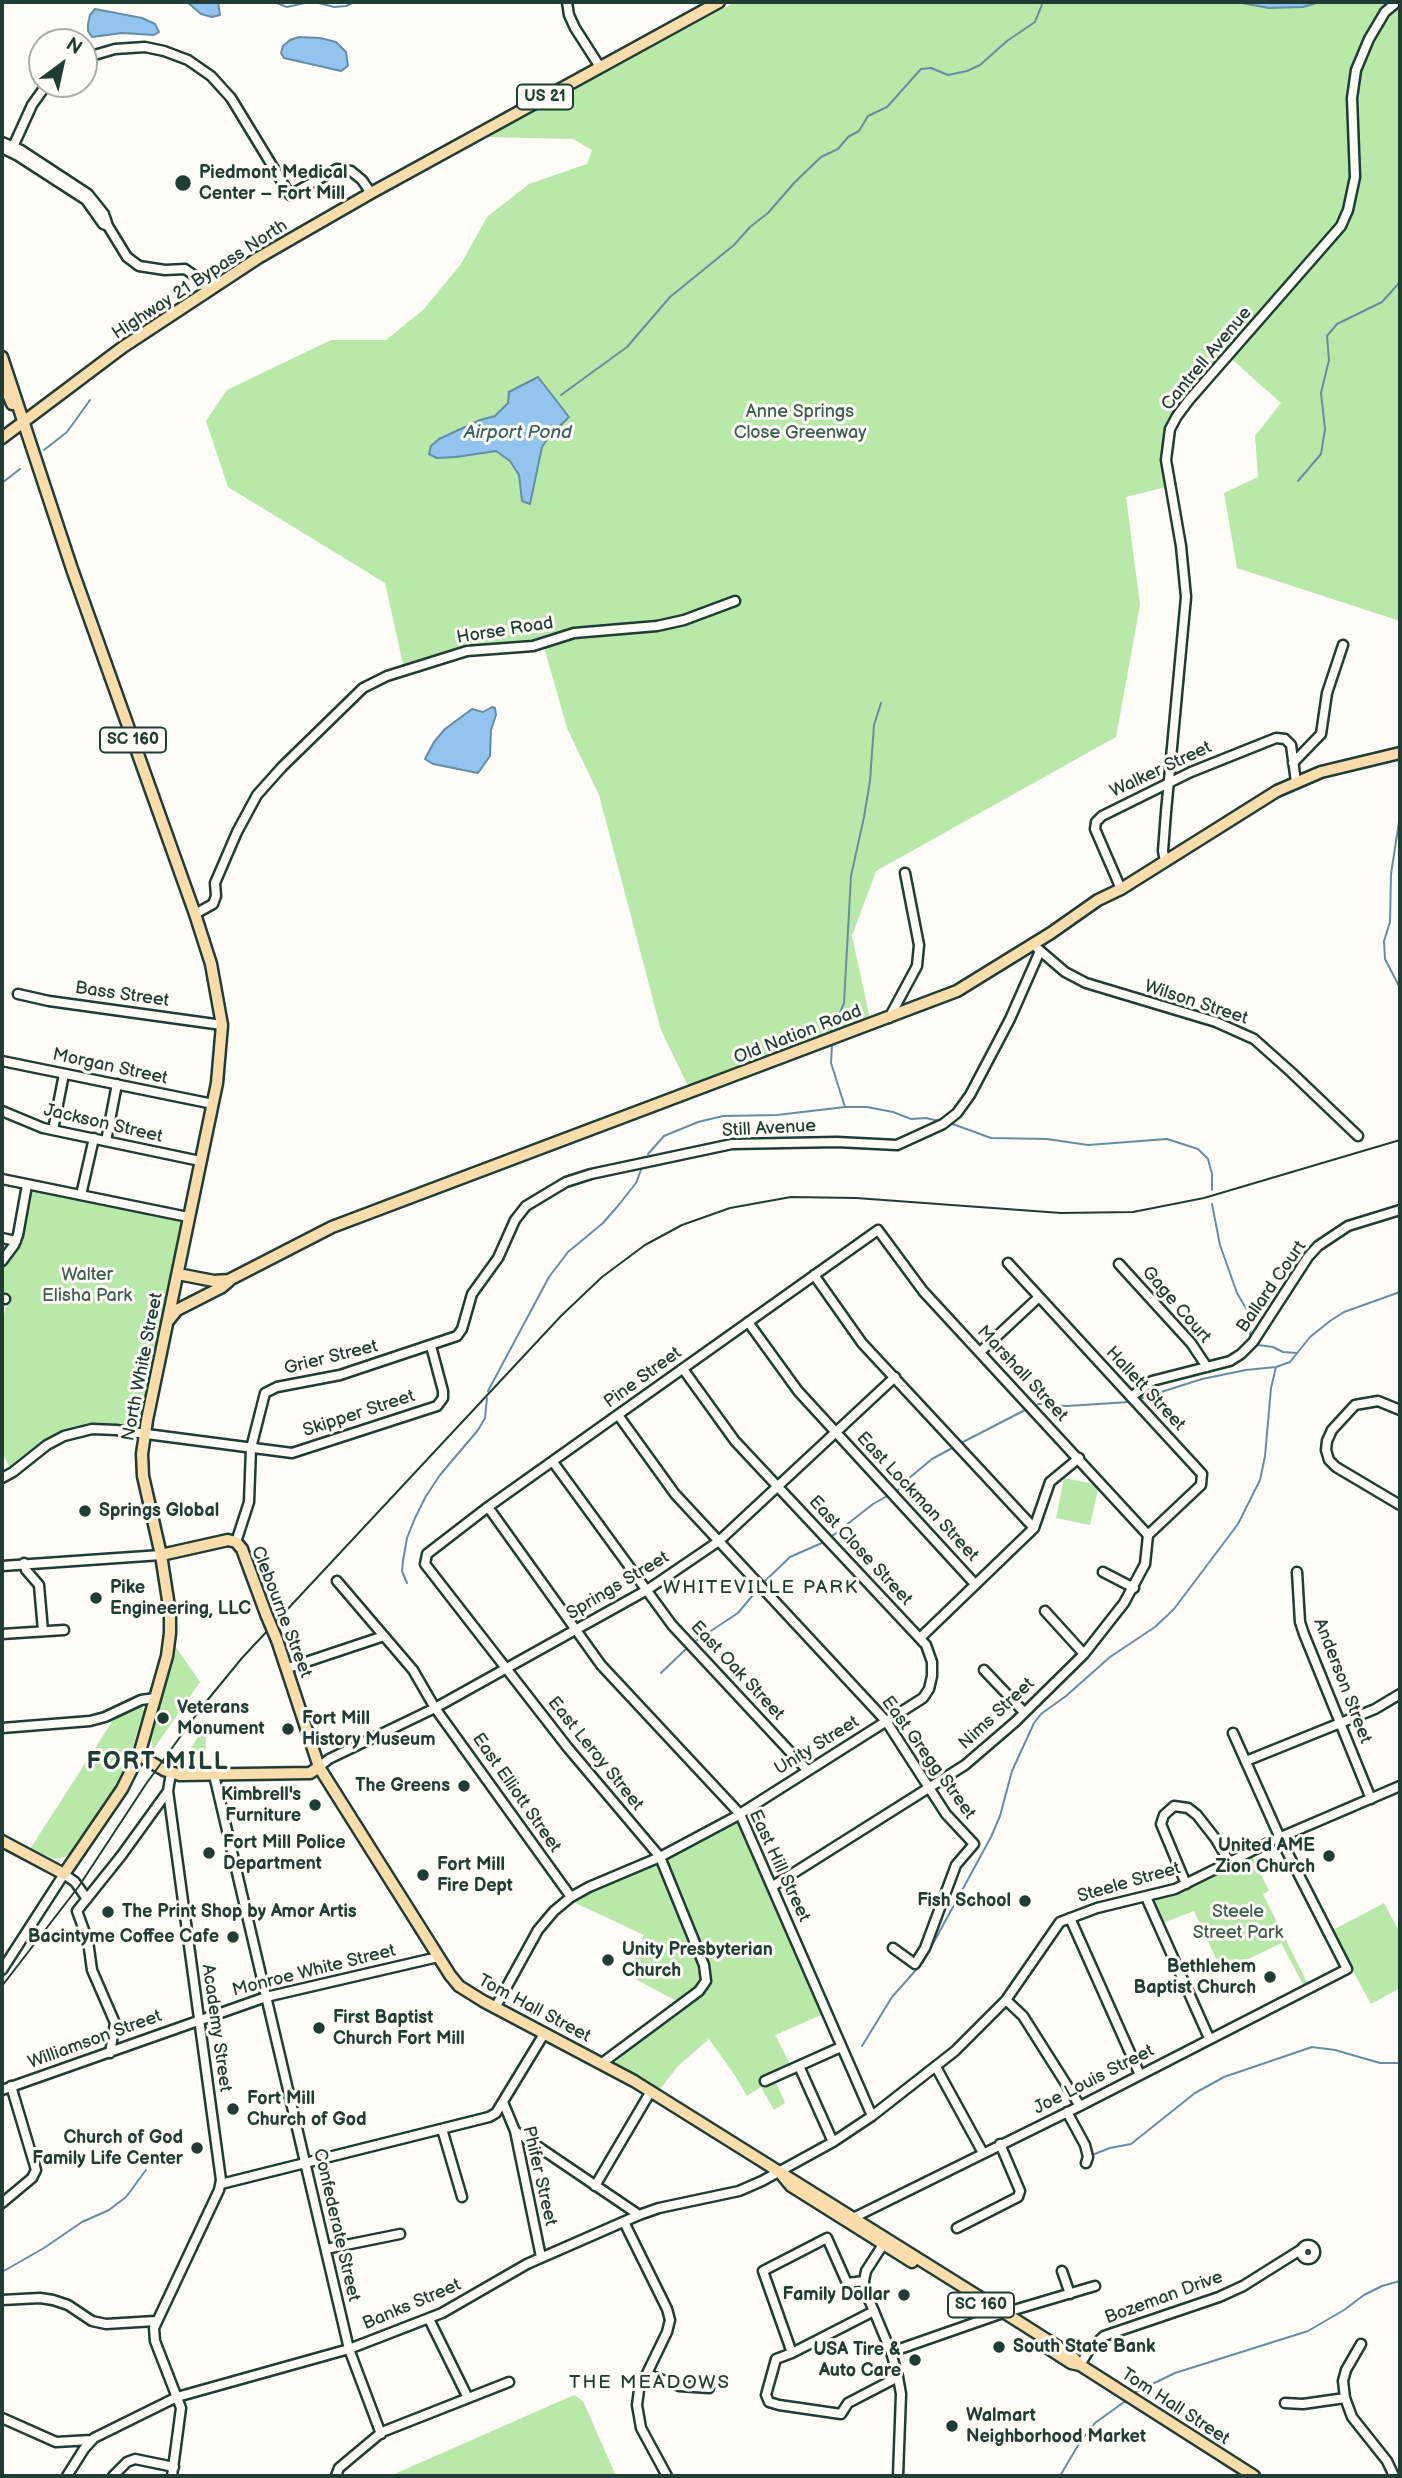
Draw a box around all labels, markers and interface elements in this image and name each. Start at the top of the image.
north arrow [28,28,98,98]
text: N [61,33,86,60]
road number: US 21 [517,85,573,110]
place label: Piedmont Medical Center – Fort Mill [199,162,348,204]
marker: Piedmont Medical Center – Fort Mill [173,173,193,193]
street label: Highway 21 Bypass North [108,215,292,345]
street label: Cantrell Avenue [1157,303,1257,415]
park label: Anne Springs Close Greenway [734,401,866,444]
water label: Airport Pond [464,422,572,444]
street label: Horse Road [455,613,555,649]
road number: SC 160 [100,727,166,752]
street label: Walker Street [1107,737,1215,803]
street label: Wilson Street [1142,976,1250,1030]
street label: Bass Street [74,978,170,1012]
street label: Old Nation Road [731,1001,865,1069]
street label: Morgan Street [51,1044,169,1090]
street label: Jackson Street [42,1100,164,1148]
street label: Still Avenue [722,1116,816,1142]
street label: Ballard Court [1232,1237,1312,1337]
street label: Gage Court [1137,1262,1215,1348]
park label: Walter Elisha Park [42,1264,132,1306]
street label: North White Street [118,1291,168,1443]
street label: Marshall Street [972,1321,1072,1427]
street label: Grier Street [282,1336,380,1380]
street label: Hallett Street [1101,1342,1189,1436]
street label: Pine Street [600,1343,686,1413]
street label: Skipper Street [300,1386,418,1442]
street label: East Lockman Street [851,1428,983,1566]
street label: East Close Street [804,1492,916,1610]
place label: Springs Global [99,1500,219,1522]
marker: Springs Global [77,1503,93,1519]
street label: Clebourne Street [246,1543,316,1681]
street label: Springs Street [563,1547,673,1625]
place label: Pike Engineering, LLC [110,1577,251,1620]
district label: WHITEVILLE PARK [665,1577,857,1599]
marker: Pike Engineering, LLC [88,1590,104,1606]
street label: Anderson Street [1308,1615,1376,1747]
street label: East Oak Street [685,1617,789,1725]
street label: Nims Street [955,1673,1039,1755]
street label: East Gregg Street [876,1692,980,1824]
street label: East Leroy Street [542,1693,648,1815]
place label: Veterans Monument [177,1697,265,1740]
place label: Fort Mill History Museum [302,1708,436,1750]
marker: Veterans Monument [155,1710,171,1726]
street label: Unity Street [771,1712,863,1780]
marker: Fort Mill History Museum [280,1721,296,1737]
street label: East Elliott Street [467,1729,565,1857]
district label: FORT MILL [88,1749,228,1777]
place label: The Greens [355,1775,450,1797]
marker: The Greens [456,1778,472,1794]
place label: Kimbrell's Furniture [221,1784,301,1826]
marker: Kimbrell's Furniture [307,1797,323,1813]
street label: East Hill Street [744,1807,814,1925]
place label: Fort Mill Police Department [223,1832,346,1874]
place label: United AME Zion Church [1215,1835,1315,1878]
marker: Fort Mill Police Department [201,1845,217,1861]
marker: United AME Zion Church [1321,1848,1337,1864]
place label: Fort Mill Fire Dept [437,1854,513,1896]
street label: Steele Street [1075,1858,1183,1908]
marker: Fort Mill Fire Dept [415,1867,431,1883]
place label: Fish School [917,1890,1011,1912]
marker: Fish School [1017,1893,1033,1909]
place label: The Print Shop by Amor Artis [122,1901,357,1923]
park label: Steele Street Park [1193,1901,1283,1944]
marker: The Print Shop by Amor Artis [100,1904,116,1920]
place label: Bacintyme Coffee Cafe [28,1926,219,1948]
marker: Bacintyme Coffee Cafe [225,1929,241,1945]
place label: Unity Presbyterian Church [622,1939,773,1982]
street label: Monroe White Street [230,1940,398,2002]
marker: Unity Presbyterian Church [600,1952,616,1968]
place label: Bethlehem Baptist Church [1133,1956,1256,1998]
street label: Academy Street [196,1963,236,2093]
marker: Bethlehem Baptist Church [1262,1969,1278,1985]
street label: Tom Hall Street [474,1970,594,2048]
street label: Williamson Street [25,2006,165,2074]
place label: First Baptist Church Fort Mill [333,2007,465,2050]
marker: First Baptist Church Fort Mill [311,2020,327,2036]
street label: Joe Louis Street [1030,2040,1158,2120]
place label: Fort Mill Church of God [247,2088,367,2130]
marker: Fort Mill Church of God [225,2101,241,2117]
street label: Phifer Street [517,2124,561,2228]
place label: Church of God Family Life Center [32,2127,183,2170]
marker: Church of God Family Life Center [189,2140,205,2156]
street label: Confederate Street [308,2146,364,2304]
street label: Bozeman Drive [1102,2267,1226,2329]
street label: Banks Street [360,2275,464,2335]
place label: Family Dollar [783,2284,890,2306]
marker: Family Dollar [896,2287,912,2303]
road number: SC 160 [948,2292,1014,2318]
place label: South State Bank [1013,2336,1155,2358]
place label: USA Tire & Auto Care [813,2339,901,2382]
marker: South State Bank [991,2339,1007,2355]
marker: USA Tire & Auto Care [907,2352,923,2368]
street label: Tom Hall Street [1117,2364,1233,2450]
district label: THE MEADOWS [570,2372,730,2394]
place label: Walmart Neighborhood Market [966,2405,1146,2448]
marker: Walmart Neighborhood Market [944,2418,960,2434]

